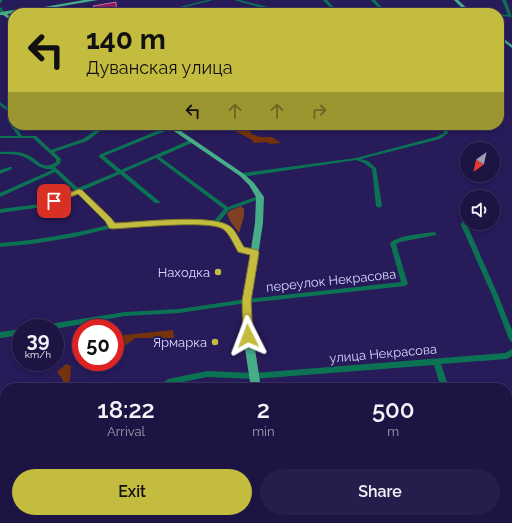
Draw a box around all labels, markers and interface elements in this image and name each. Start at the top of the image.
text: 140 m [86,23,166,56]
icon: left [20,24,72,76]
text: Дуванская улица [86,57,233,78]
icon: left [182,100,204,122]
icon: ahead [224,100,246,122]
icon: ahead [266,100,288,122]
icon: right [308,100,330,122]
north arrow [460,142,500,182]
map controls [460,142,500,230]
pin [37,184,71,218]
icon: arrive [43,190,65,212]
button: sound [460,190,500,230]
place label: Находка [158,265,210,280]
street label: переулок Некрасова [265,266,397,295]
marker: Находка [213,267,223,277]
position arrow [227,315,269,357]
speed limit sign: 50 [72,319,124,371]
text: 39 [27,328,49,352]
place label: Ярмарка [153,335,207,350]
marker: Ярмарка [210,337,220,347]
street label: улица Некрасова [329,341,437,366]
text: km/h [25,349,51,360]
text: 18:22 [97,395,155,424]
text: 2 [257,395,270,424]
text: 500 [372,395,415,424]
text: Arrival [107,424,145,439]
text: min [252,424,275,439]
text: m [387,424,399,439]
button: Exit [12,469,252,515]
button: Share [260,469,500,515]

